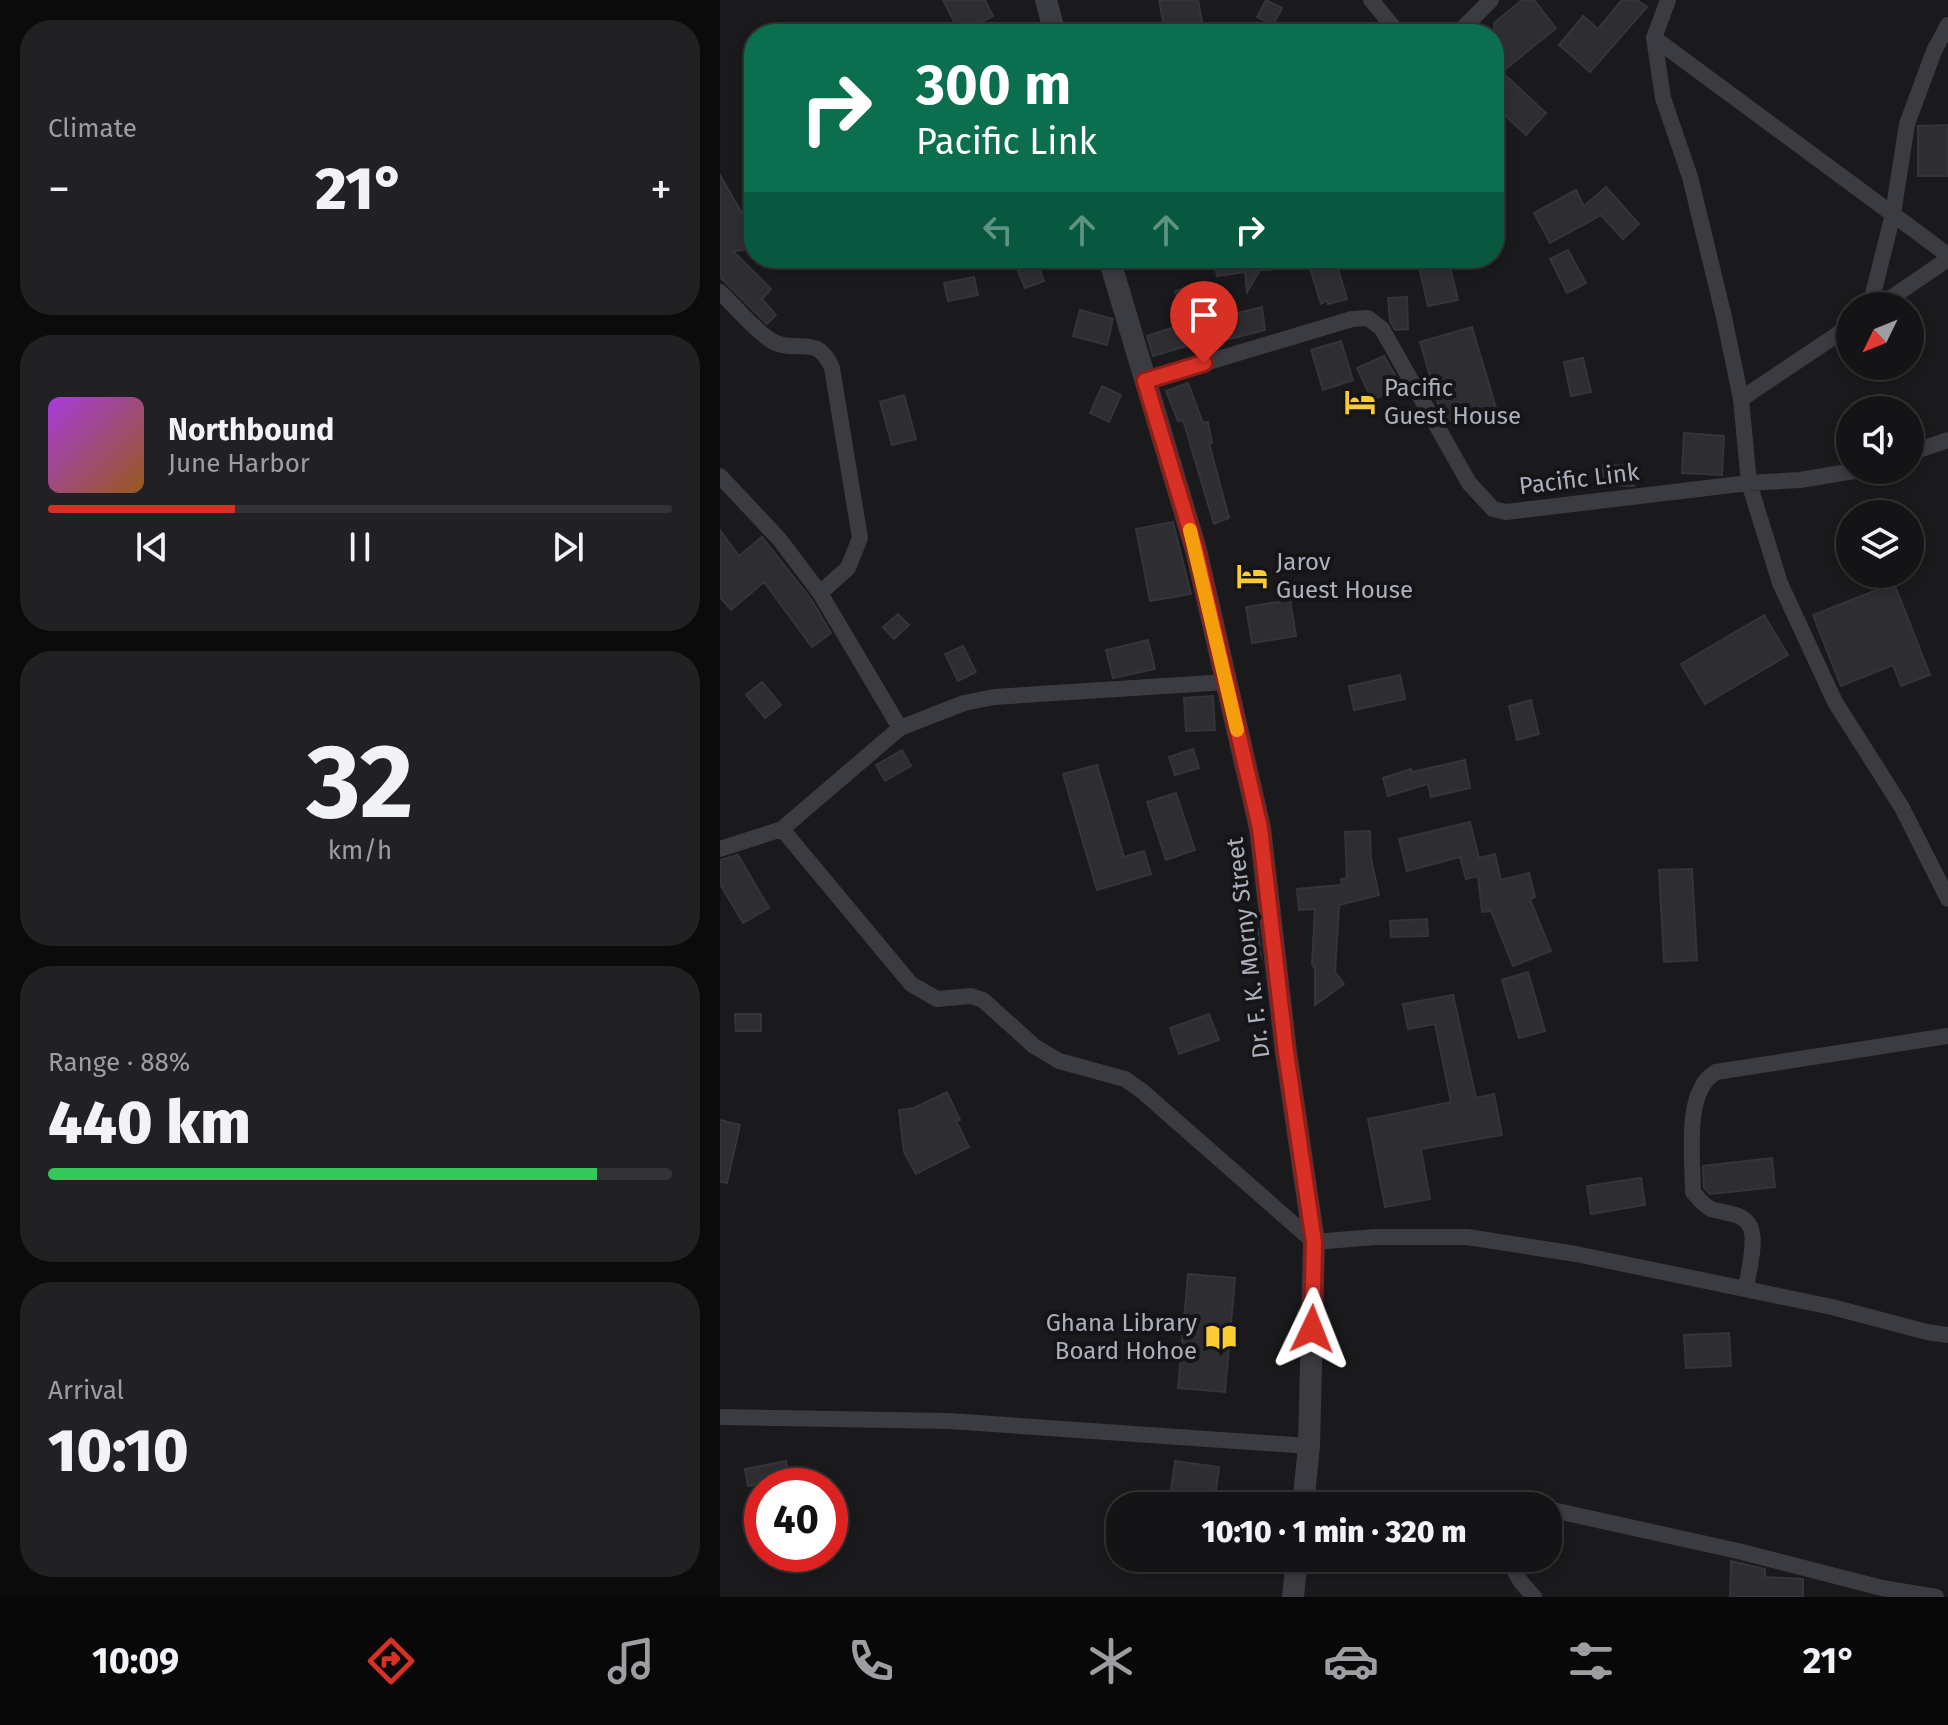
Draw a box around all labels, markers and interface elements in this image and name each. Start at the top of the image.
text: 300 m [916,52,1071,119]
icon: right [784,56,888,160]
text: Climate [48,113,137,144]
text: Pacific Link [916,120,1097,164]
text: 21° [315,153,405,225]
text: − [48,163,70,216]
text: + [650,163,672,216]
icon: left [976,208,1020,252]
icon: ahead [1060,208,1104,252]
icon: ahead [1144,208,1188,252]
icon: right [1228,208,1272,252]
pin [1170,281,1238,363]
north arrow [1836,292,1924,380]
map controls [1836,292,1924,588]
icon: arrive [1182,293,1226,337]
place label: Pacific Guest House [1384,374,1521,430]
hotel icon: Pacific Guest House [1343,385,1377,419]
button: sound [1836,396,1924,484]
text: Northbound [168,412,334,448]
text: June Harbor [168,448,310,479]
street label: Pacific Link [1517,458,1641,500]
button: layers [1836,500,1924,588]
icon: previous [130,525,174,569]
icon: pause [338,525,382,569]
icon: next [546,525,590,569]
place label: Jarov Guest House [1276,548,1413,604]
hotel icon: Jarov Guest House [1235,559,1269,593]
text: 32 [307,720,413,845]
text: km/h [328,835,392,866]
street label: Dr. F. K. Morny Street [1221,836,1275,1060]
text: Range · 88% [48,1047,190,1078]
text: 440 km [48,1087,251,1159]
position arrow [1270,1287,1354,1371]
place label: Ghana Library Board Hohoe [1046,1309,1197,1365]
library icon: Ghana Library Board Hohoe [1204,1320,1238,1354]
text: Arrival [48,1375,124,1406]
text: 10:10 [48,1415,189,1487]
speed limit sign: 40 [744,1468,848,1572]
text: 10:10 · 1 min · 320 m [1201,1514,1467,1550]
icon: directions [363,1633,419,1689]
icon: music [603,1633,659,1689]
icon: phone [843,1633,899,1689]
icon: climate [1083,1633,1139,1689]
icon: car [1323,1633,1379,1689]
icon: filters [1563,1633,1619,1689]
text: 10:09 [92,1639,179,1683]
text: 21° [1803,1639,1856,1683]

